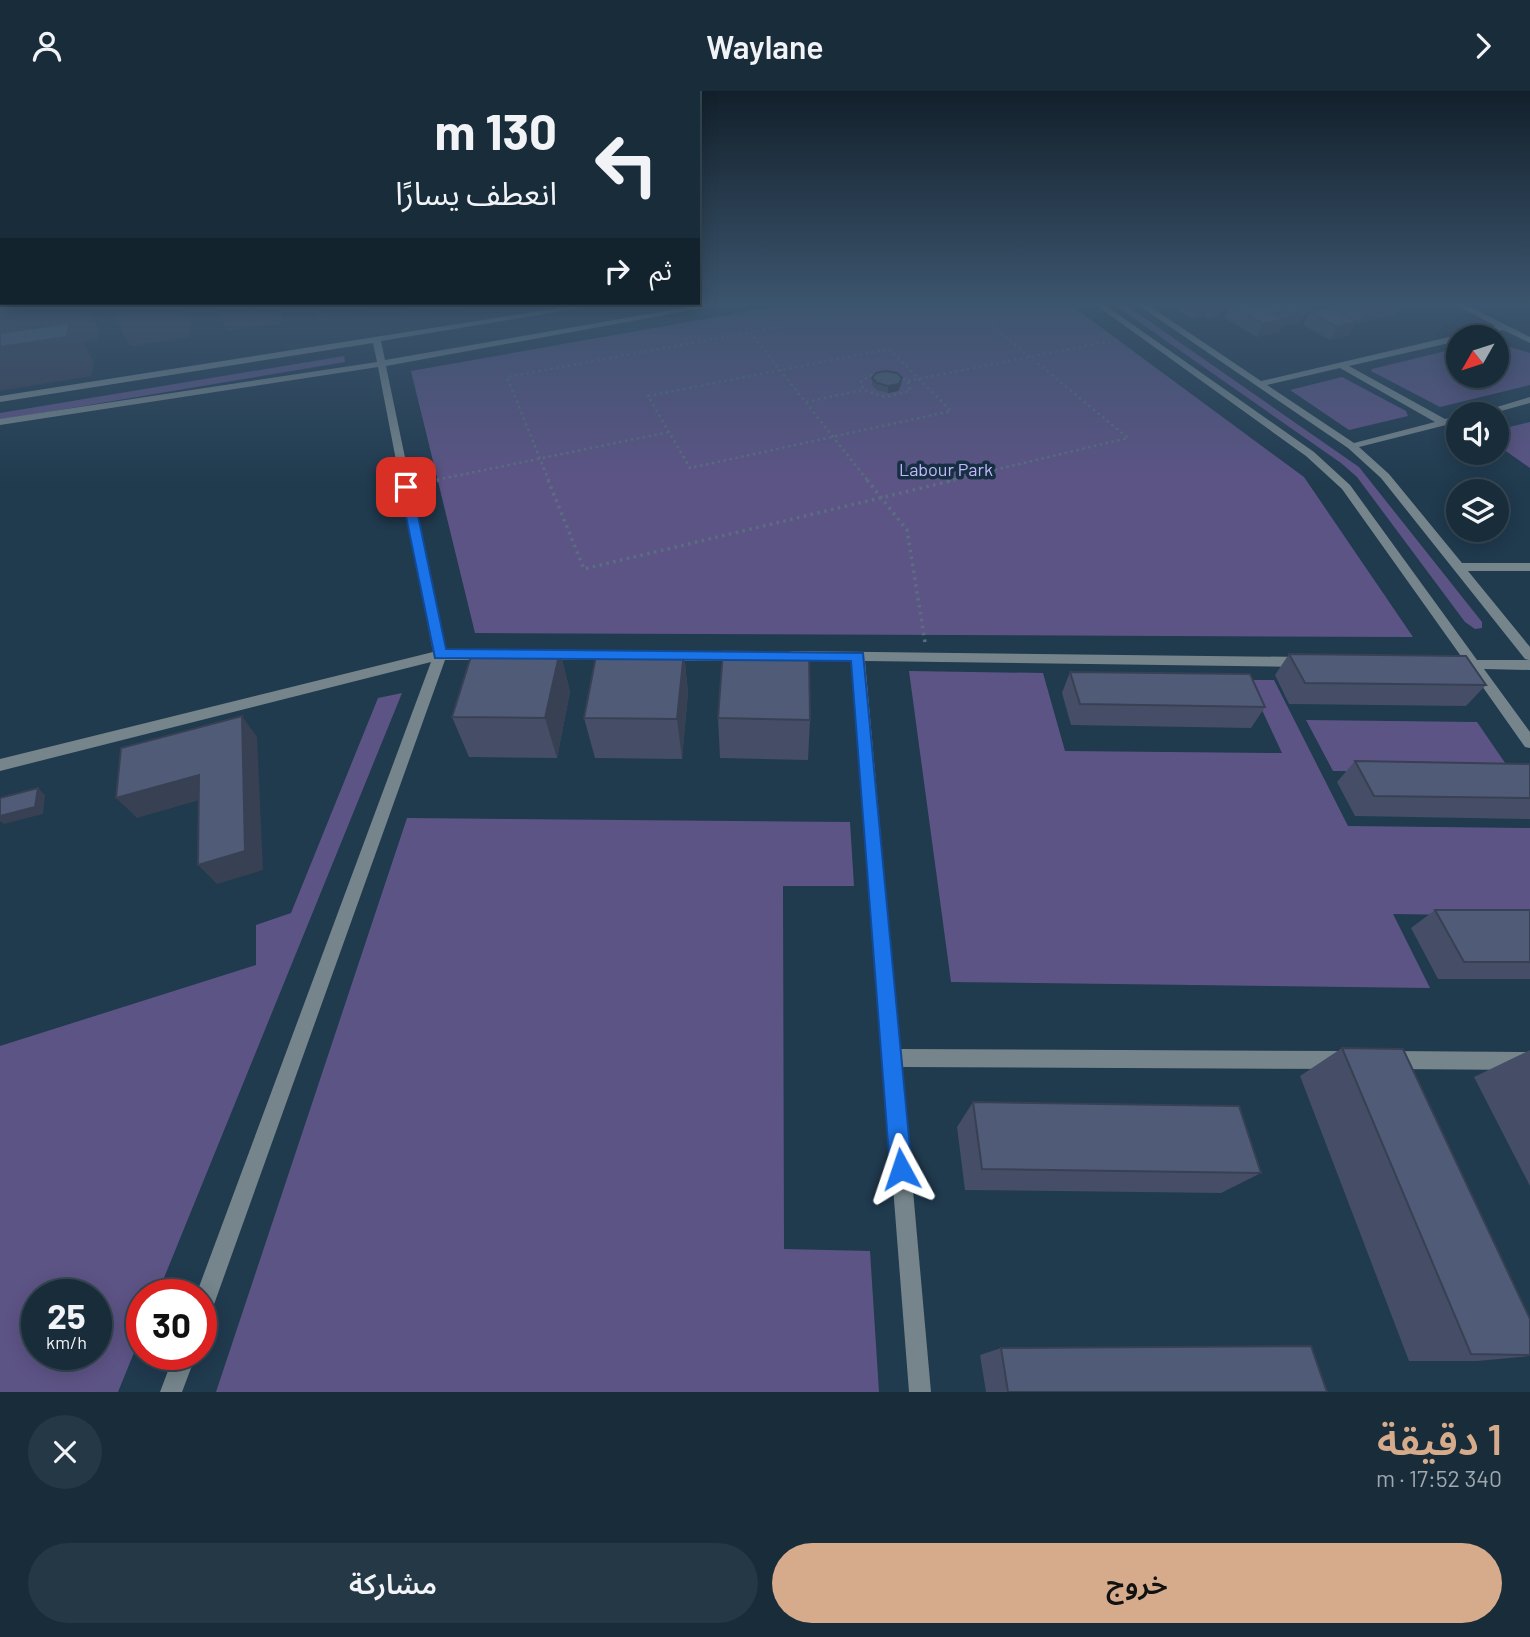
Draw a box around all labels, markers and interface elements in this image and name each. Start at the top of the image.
icon: person [28,27,66,65]
text: Waylane [706,27,824,65]
icon: forward [1464,27,1502,65]
text: 130 m [435,101,557,160]
icon: left [581,119,672,210]
text: انعطف يسارًا [395,173,557,211]
icon: right [598,252,636,290]
text: ثم [650,254,672,285]
north arrow [1446,325,1508,389]
map controls [1446,325,1509,542]
button: sound [1446,402,1509,465]
pin [376,457,436,517]
park label: Labour Park [899,458,993,480]
icon: arrive [387,468,425,506]
button: layers [1446,479,1509,542]
position arrow [864,1132,938,1206]
speed limit sign: 30 [126,1279,217,1370]
text: 25 [47,1294,86,1336]
text: km/h [46,1331,87,1353]
text: 1 دقيقة [1377,1413,1502,1463]
button: close [28,1415,102,1489]
text: 340 m · 17:52 [1376,1464,1502,1492]
button: مشاركة [28,1543,758,1623]
button: خروج [772,1543,1502,1623]

